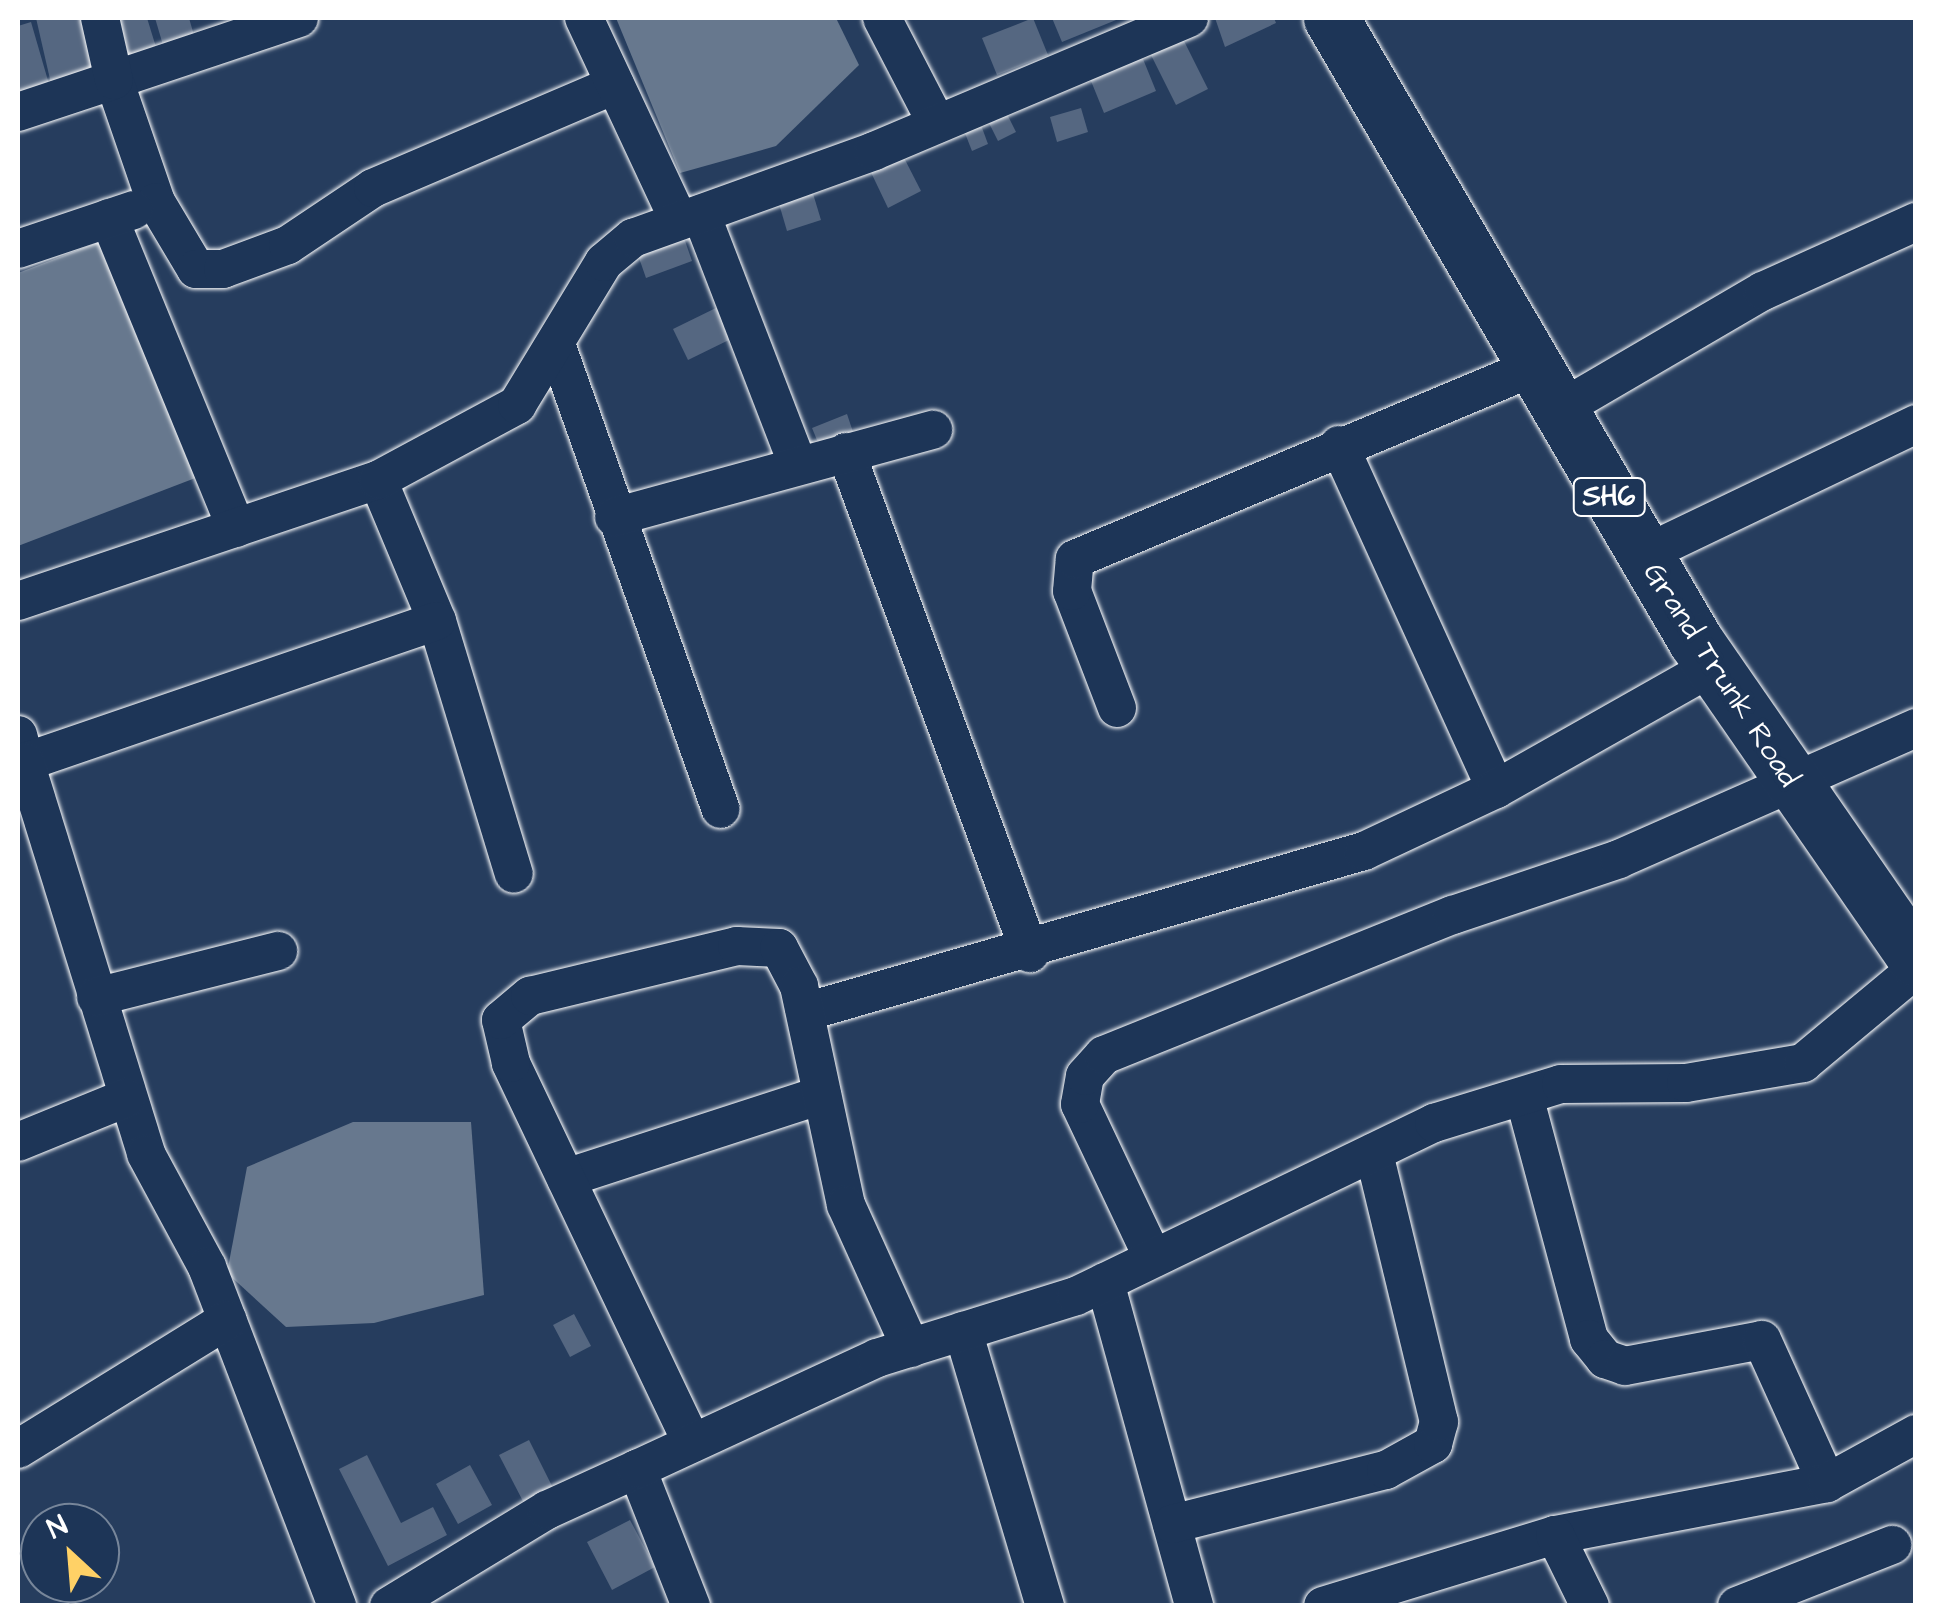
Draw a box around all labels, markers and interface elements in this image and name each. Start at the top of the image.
road number: SH6 [1572,474,1646,520]
street label: Grand Trunk Road [1635,556,1807,794]
north arrow [20,1503,120,1603]
text: N [41,1506,74,1549]

